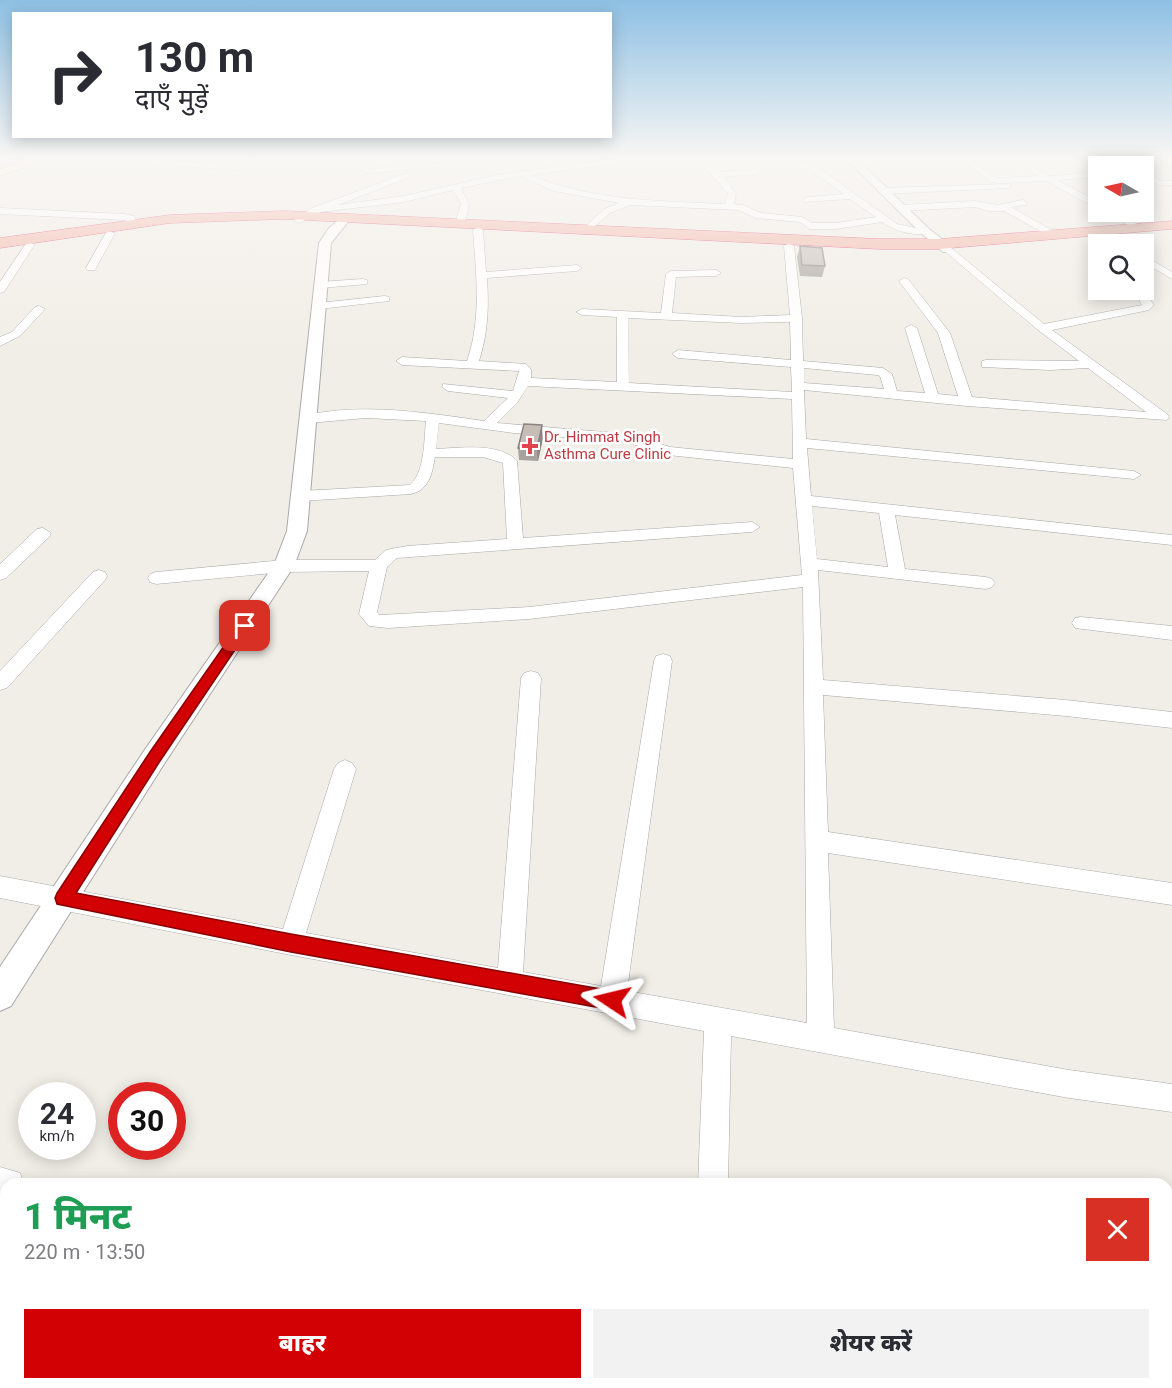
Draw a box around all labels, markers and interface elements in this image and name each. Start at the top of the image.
text: 130 m [135,33,254,82]
icon: right [36,36,114,114]
text: दाएँ मुड़ें [135,83,209,115]
north arrow [1088,156,1154,222]
map controls [1088,156,1154,300]
button: search [1088,234,1154,300]
place label: Dr. Himmat Singh Asthma Cure Clinic [544,428,671,463]
marker: Dr. Himmat Singh Asthma Cure Clinic [521,437,539,455]
pin [219,600,270,651]
icon: arrive [228,609,261,642]
position arrow [580,968,644,1032]
speed limit sign: 30 [108,1082,186,1160]
text: 24 [40,1096,74,1131]
text: km/h [39,1127,75,1145]
text: 1 मिनट [24,1196,131,1238]
button: close [1086,1198,1149,1261]
text: 220 m · 13:50 [24,1240,145,1264]
button: बाहर [24,1309,581,1378]
button: शेयर करें [593,1309,1149,1378]

